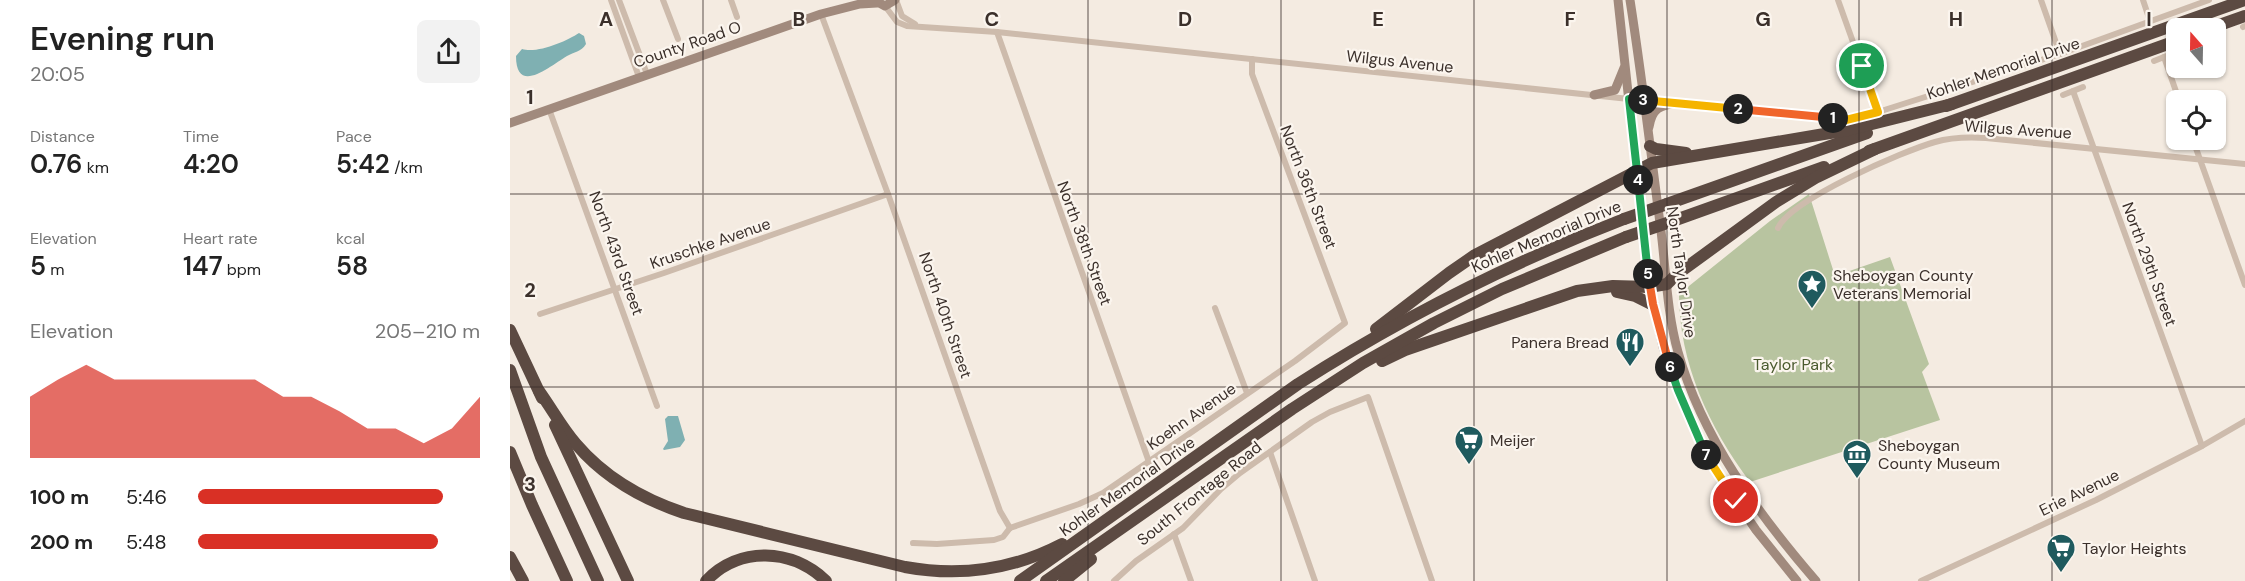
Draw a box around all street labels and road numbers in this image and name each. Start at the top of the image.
street label: County Road O [630,16,744,73]
street label: Kohler Memorial Drive [1924,32,2083,105]
street label: Wilgus Avenue [1345,45,1455,78]
street label: Wilgus Avenue [1964,115,2072,144]
street label: North 36th Street [1275,122,1342,252]
street label: North 38th Street [1052,178,1117,308]
street label: North 43rd Street [584,188,649,318]
street label: Kohler Memorial Drive [1468,195,1624,278]
street label: North 29th Street [2117,199,2182,329]
street label: North Taylor Drive [1662,205,1701,339]
street label: Kruschke Avenue [647,213,773,274]
street label: North 40th Street [914,249,977,381]
street label: Koehn Avenue [1143,378,1240,455]
street label: Kohler Memorial Drive [1055,432,1199,541]
street label: South Frontage Road [1133,437,1266,550]
street label: Erie Avenue [2036,464,2123,521]

